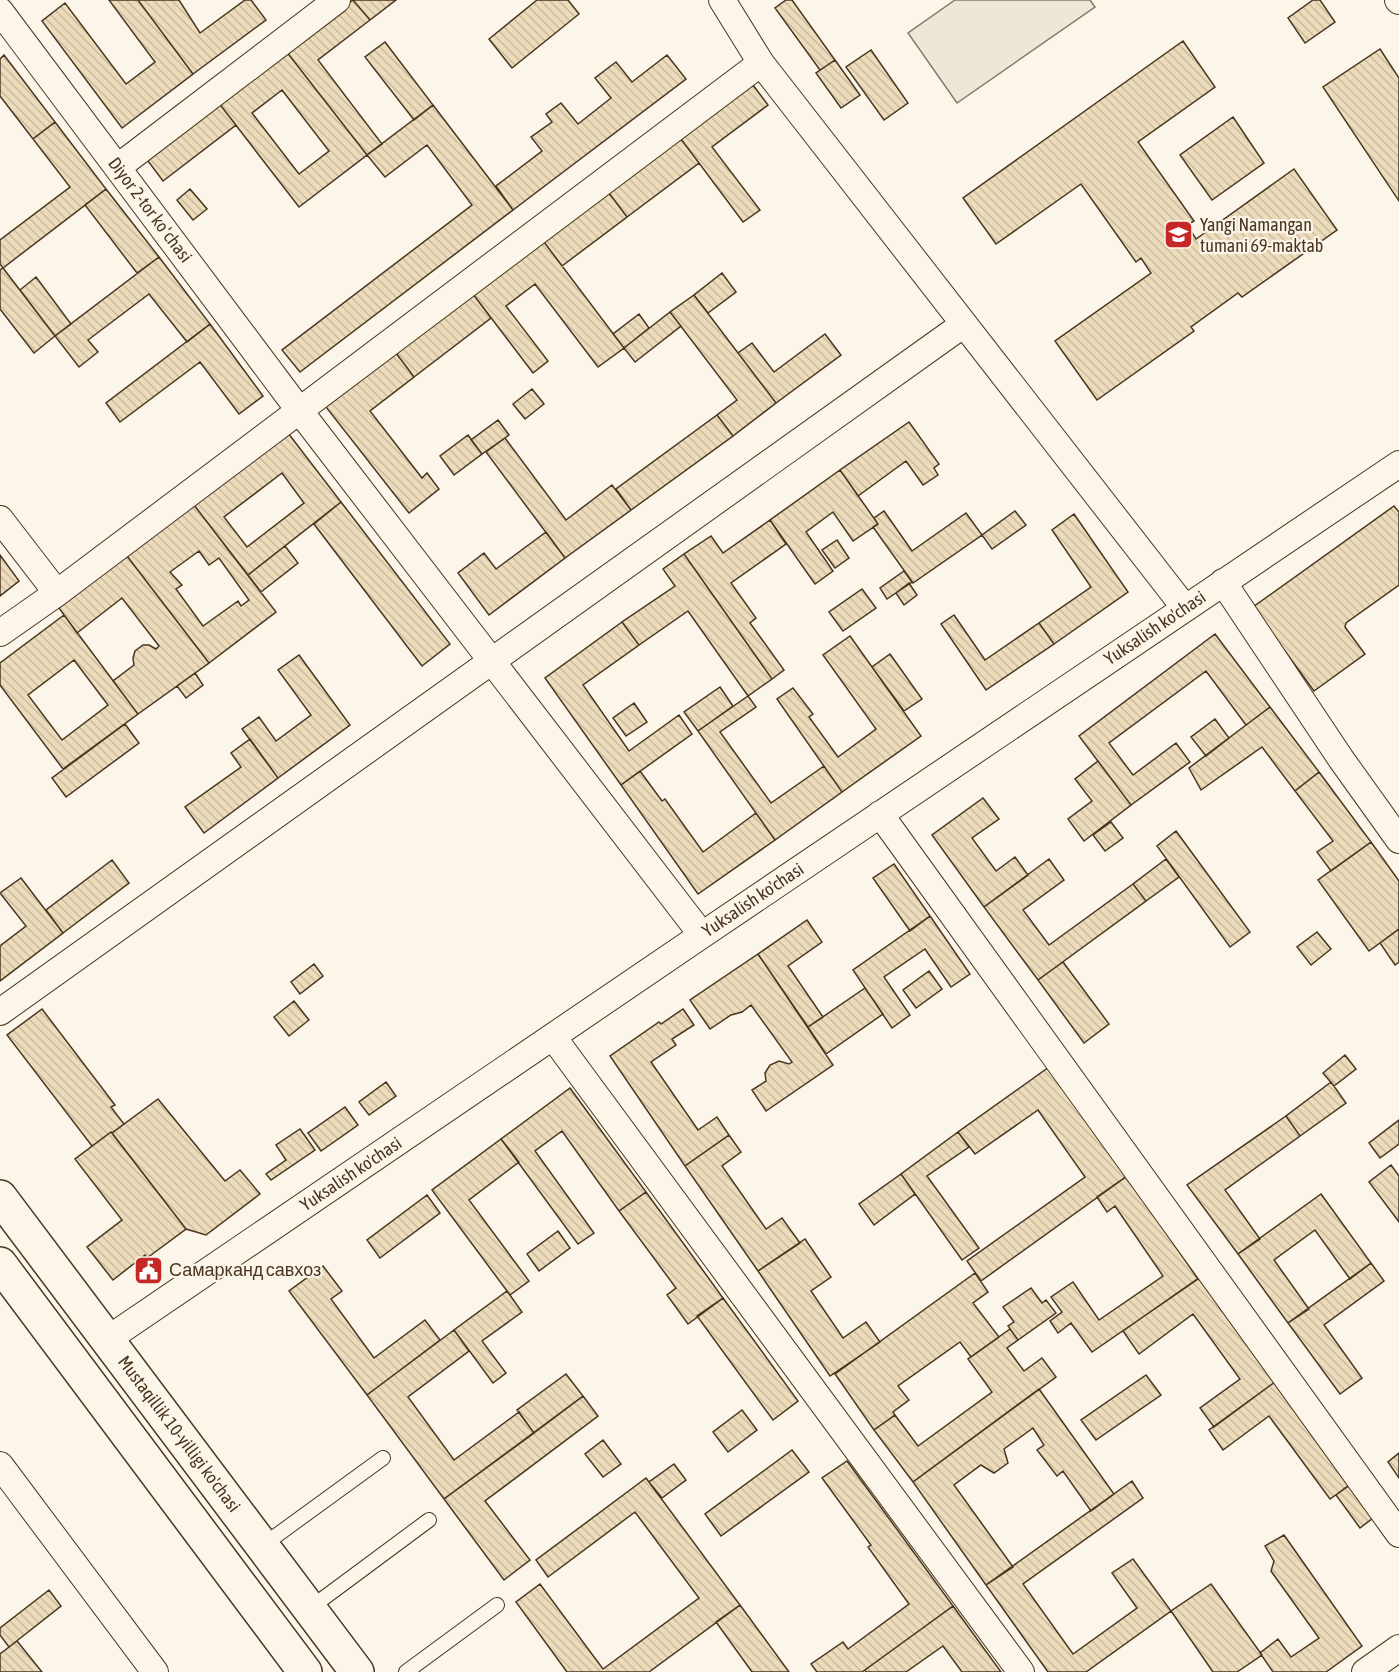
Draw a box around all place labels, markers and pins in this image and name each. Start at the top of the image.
place label: Yangi Namangan tumani 69-maktab [1200,214,1323,256]
school or university icon: Yangi Namangan tumani 69-maktab [1163,219,1195,251]
public building icon: Самарканд савхоз [132,1254,164,1286]
place label: Самарканд савхоз [169,1259,321,1280]

